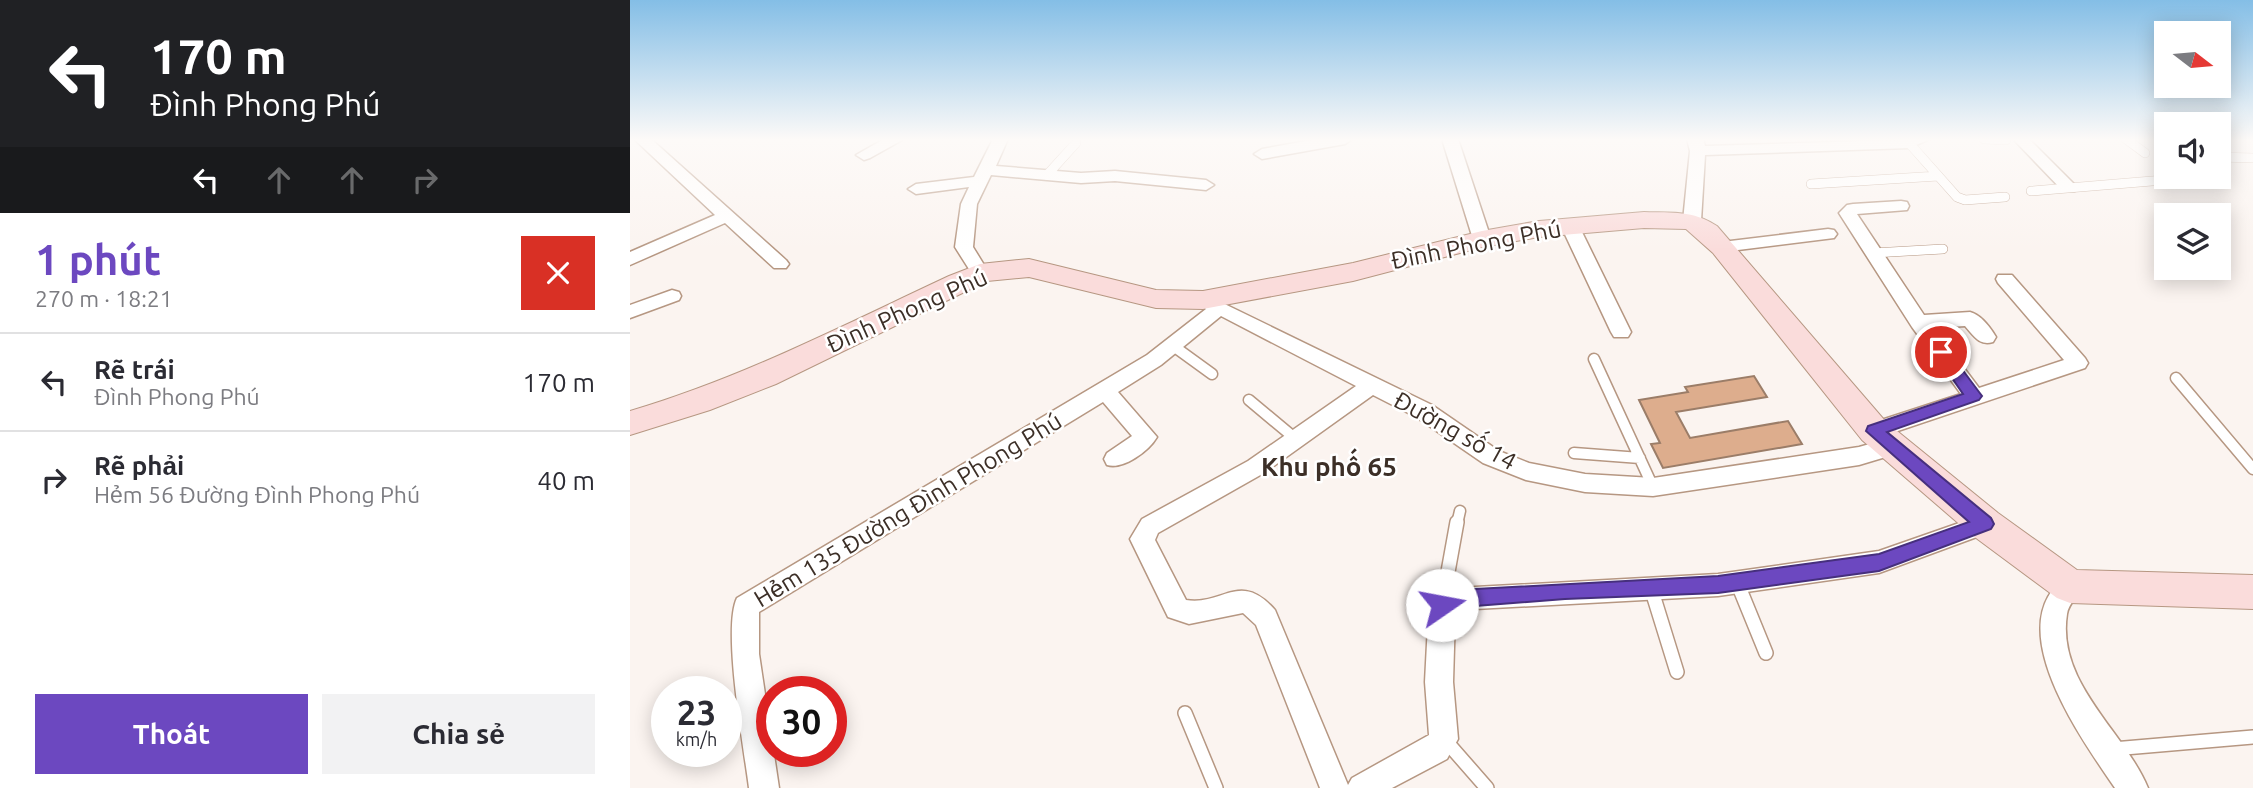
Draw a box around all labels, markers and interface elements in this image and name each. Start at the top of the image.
north arrow [2154,21,2231,98]
map controls [2154,21,2231,280]
icon: left [35,28,126,119]
text: 170 m [150,28,287,83]
text: Đình Phong Phú [150,86,381,122]
button: sound [2154,112,2231,189]
icon: left [187,161,225,199]
icon: ahead [260,161,298,199]
icon: ahead [333,161,371,199]
icon: right [406,161,444,199]
button: layers [2154,203,2231,280]
street label: Đình Phong Phú [1388,215,1563,274]
text: 1 phút [35,236,161,283]
button: close [521,236,595,310]
street label: Đình Phong Phú [822,263,991,358]
text: 270 m · 18:21 [35,286,173,311]
pin [1911,322,1971,382]
icon: arrive [1922,333,1960,371]
text: Rẽ trái [94,355,175,384]
icon: left [35,363,73,401]
text: 170 m [523,368,595,397]
street label: Đường số 14 [1389,382,1523,475]
text: Đình Phong Phú [94,384,260,409]
street label: Hẻm 135 Đường Đình Phong Phú [749,407,1066,612]
district label: Khu phố 65 [1261,448,1397,481]
text: Rẽ phải [94,451,184,480]
icon: right [35,461,73,499]
text: 40 m [537,466,595,495]
text: Hẻm 56 Đường Đình Phong Phú [94,482,420,507]
position arrow [1405,568,1479,642]
speed limit sign: 30 [756,676,847,767]
text: 23 [677,692,716,732]
button: Thoát [35,694,308,774]
button: Chia sẻ [322,694,595,774]
text: km/h [676,729,717,749]

